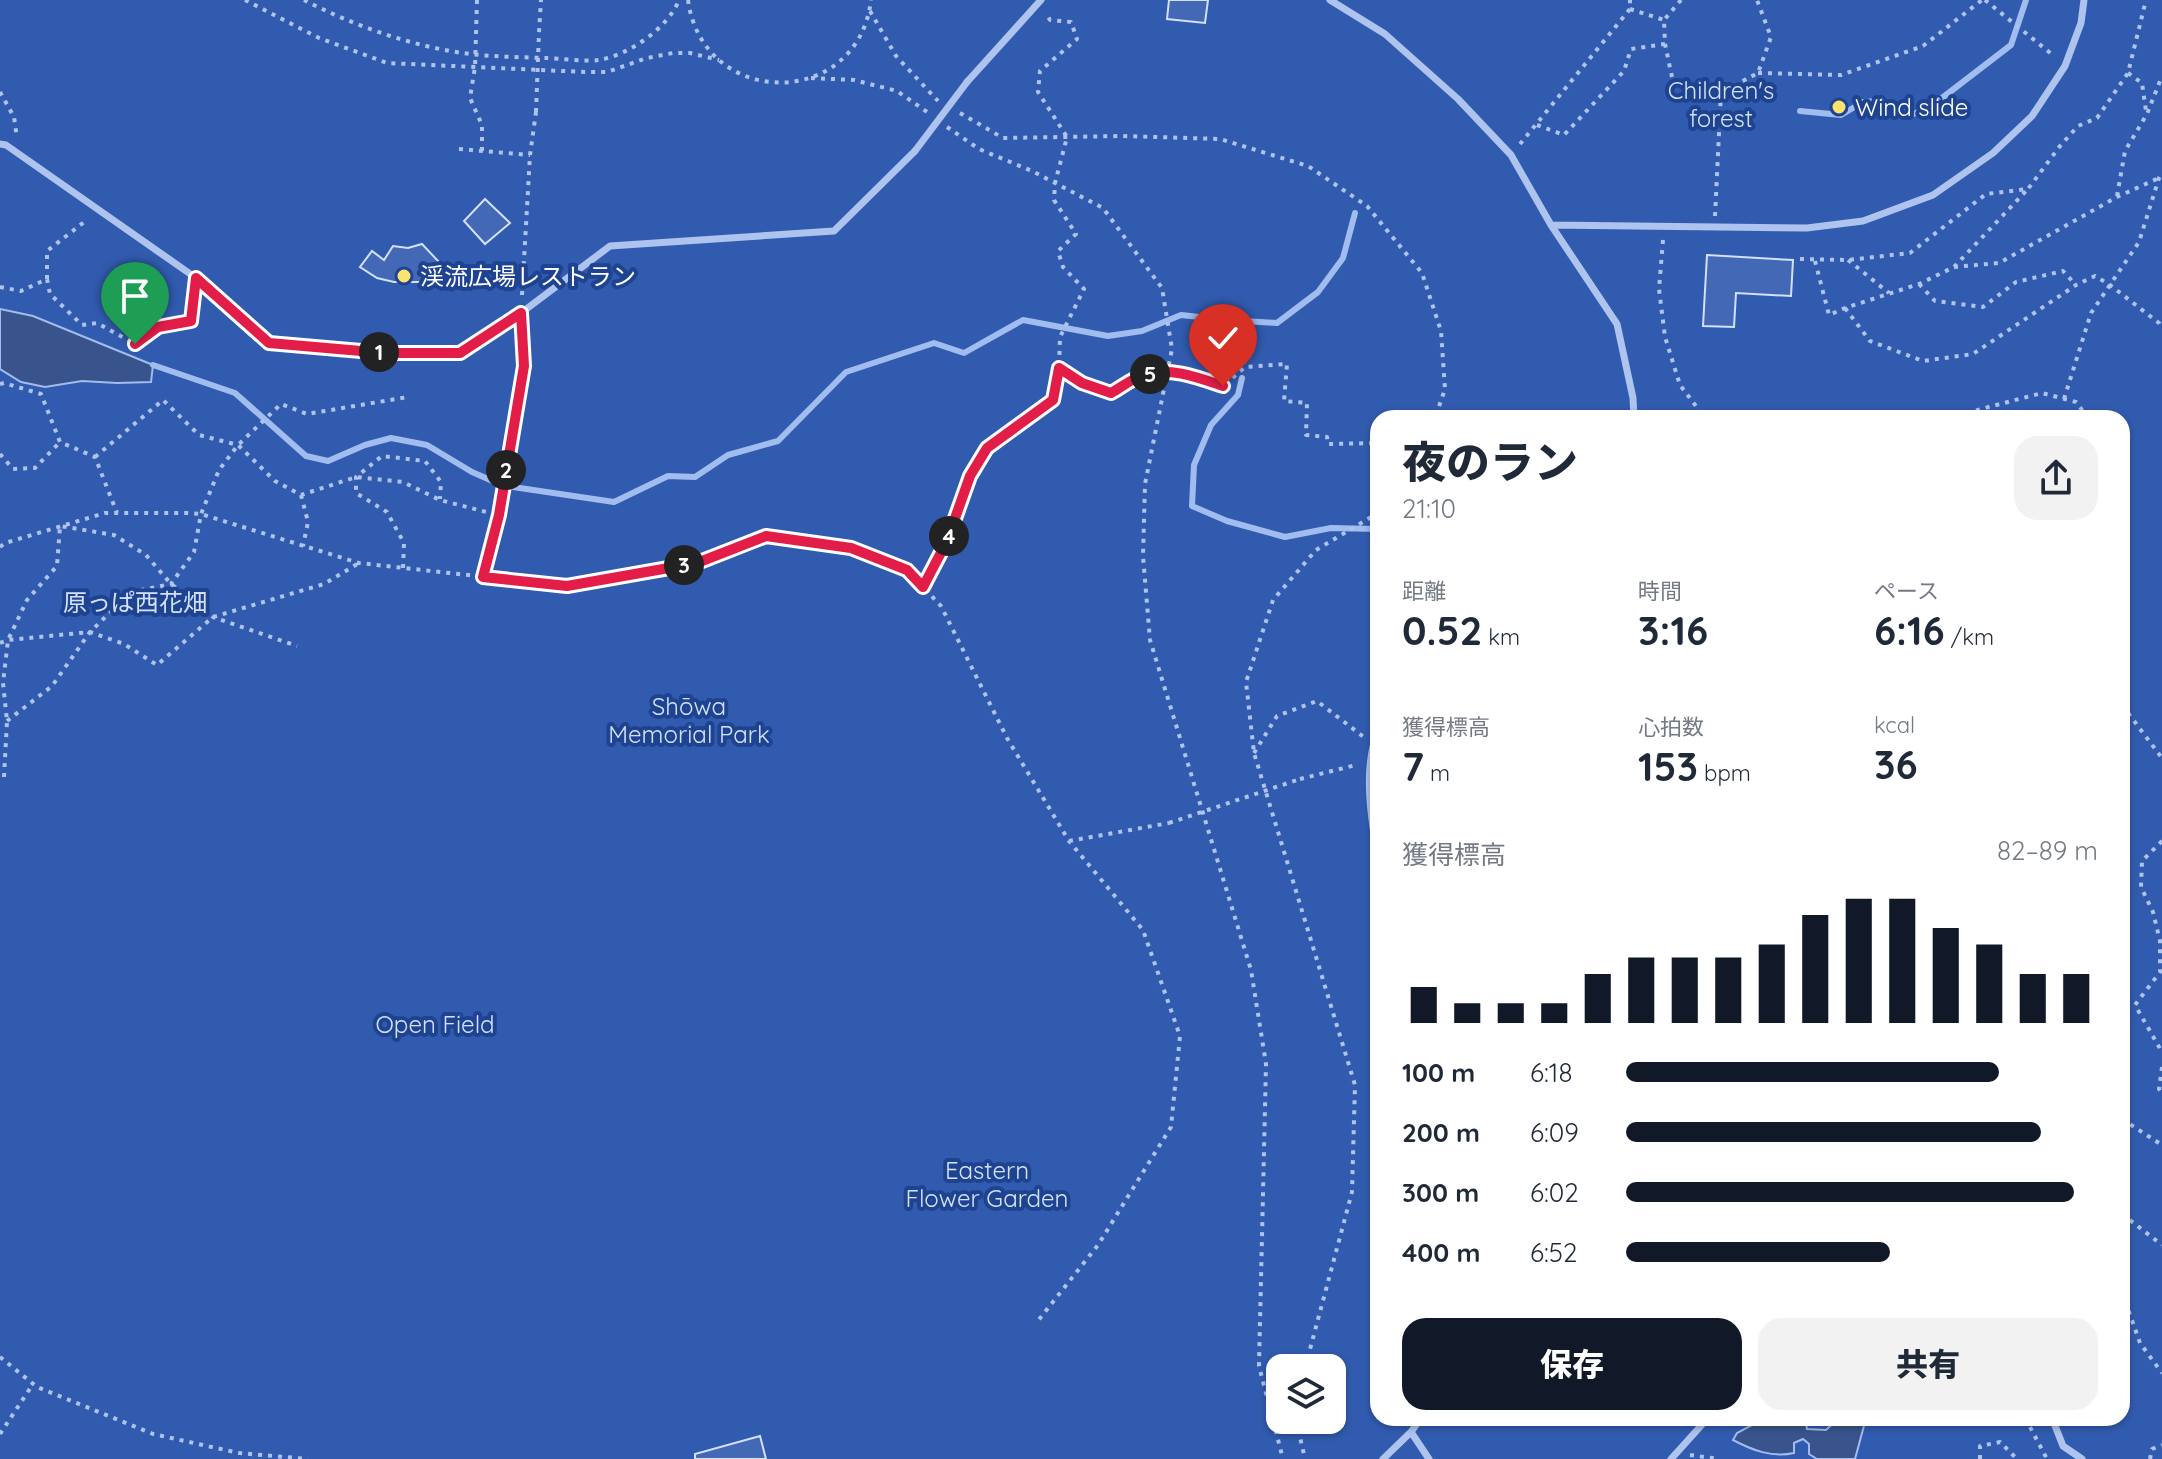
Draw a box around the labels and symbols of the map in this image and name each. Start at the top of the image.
park label: Children's forest [1668,75,1774,133]
place label: Wind slide [1855,92,1968,122]
marker: Wind slide [1830,98,1848,116]
place label: 渓流広場レストラン [420,261,636,291]
pin [101,262,169,344]
marker: 渓流広場レストラン [395,267,413,285]
pin [1189,304,1257,386]
pin: 1 [359,332,399,372]
pin: 5 [1130,354,1170,394]
pin: 2 [486,450,526,490]
pin: 4 [929,516,969,556]
pin: 3 [664,545,704,585]
park label: 原っぱ西花畑 [63,587,207,617]
park label: Shōwa Memorial Park [608,691,770,749]
park label: Open Field [375,1009,495,1039]
park label: Eastern Flower Garden [905,1155,1069,1213]

